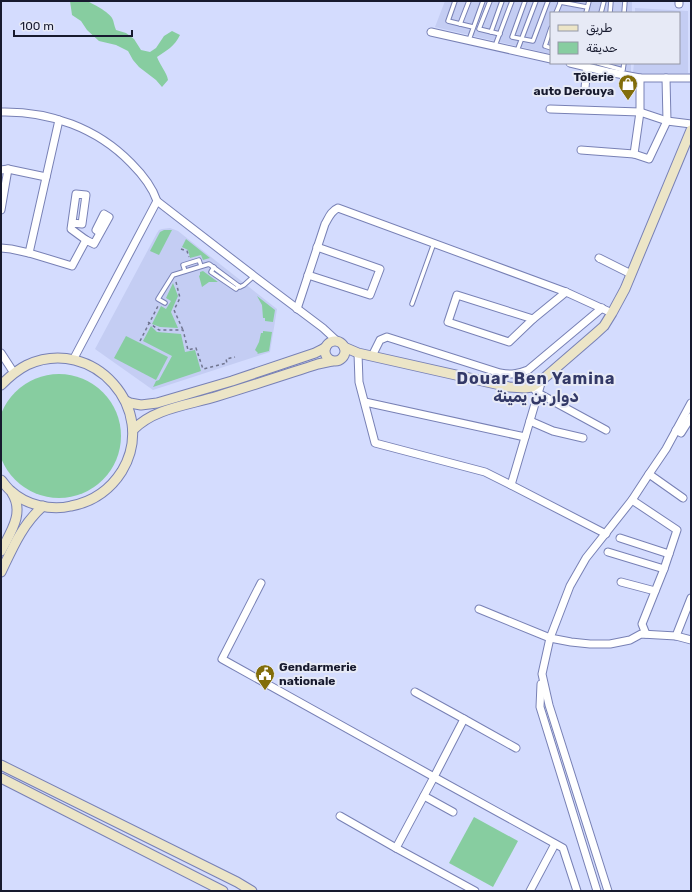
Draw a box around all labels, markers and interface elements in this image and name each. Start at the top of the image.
scale bar [14,12,132,38]
legend [550,12,680,64]
text: 100 m [20,19,54,33]
text: طريق [586,21,612,36]
text: حديقة [586,41,618,55]
place label: Tôlerie auto Derouya [534,70,614,98]
shop icon: Tôlerie auto Derouya [617,73,639,101]
district label: Douar Ben Yamina دوار بن يمينة [456,369,616,406]
place label: Gendarmerie nationale [279,660,357,688]
public building icon: Gendarmerie nationale [254,663,276,691]

